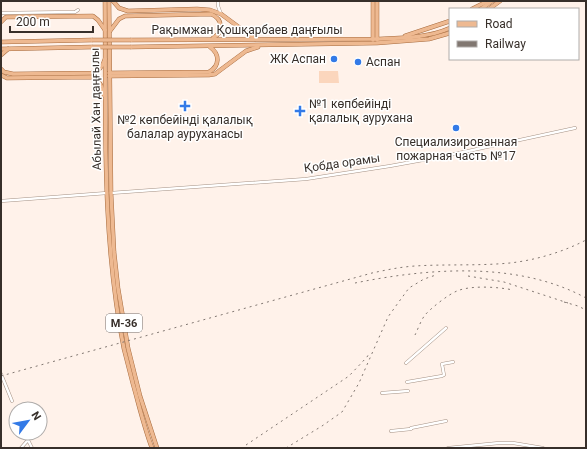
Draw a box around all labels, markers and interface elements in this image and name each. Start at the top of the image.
scale bar [10,8,93,34]
legend [449,8,579,60]
text: 200 m [16,15,50,29]
text: Road [485,17,513,31]
street label: Рақымжан Қошқарбаев даңғылы [151,23,343,37]
text: Railway [485,37,526,51]
street label: Абылай Хан даңғылы [88,48,104,170]
place label: ЖК Аспан [270,52,326,66]
marker: ЖК Аспан [329,54,339,64]
place label: Аспан [366,55,400,69]
marker: Аспан [353,57,363,67]
place label: №1 көпбейінді қалалық аурухана [309,97,413,125]
marker: №2 көпбейінді қалалық балалар ауруханасы [179,100,191,112]
marker: №1 көпбейінді қалалық аурухана [294,105,306,117]
place label: №2 көпбейінді қалалық балалар ауруханасы [117,113,253,141]
marker: Специализированная пожарная часть №17 [451,123,461,133]
place label: Специализированная пожарная часть №17 [395,135,517,163]
street label: Қобда орамы [303,151,381,175]
road number: M-36 [106,314,142,332]
north arrow [8,401,48,441]
text: N [28,409,44,423]

